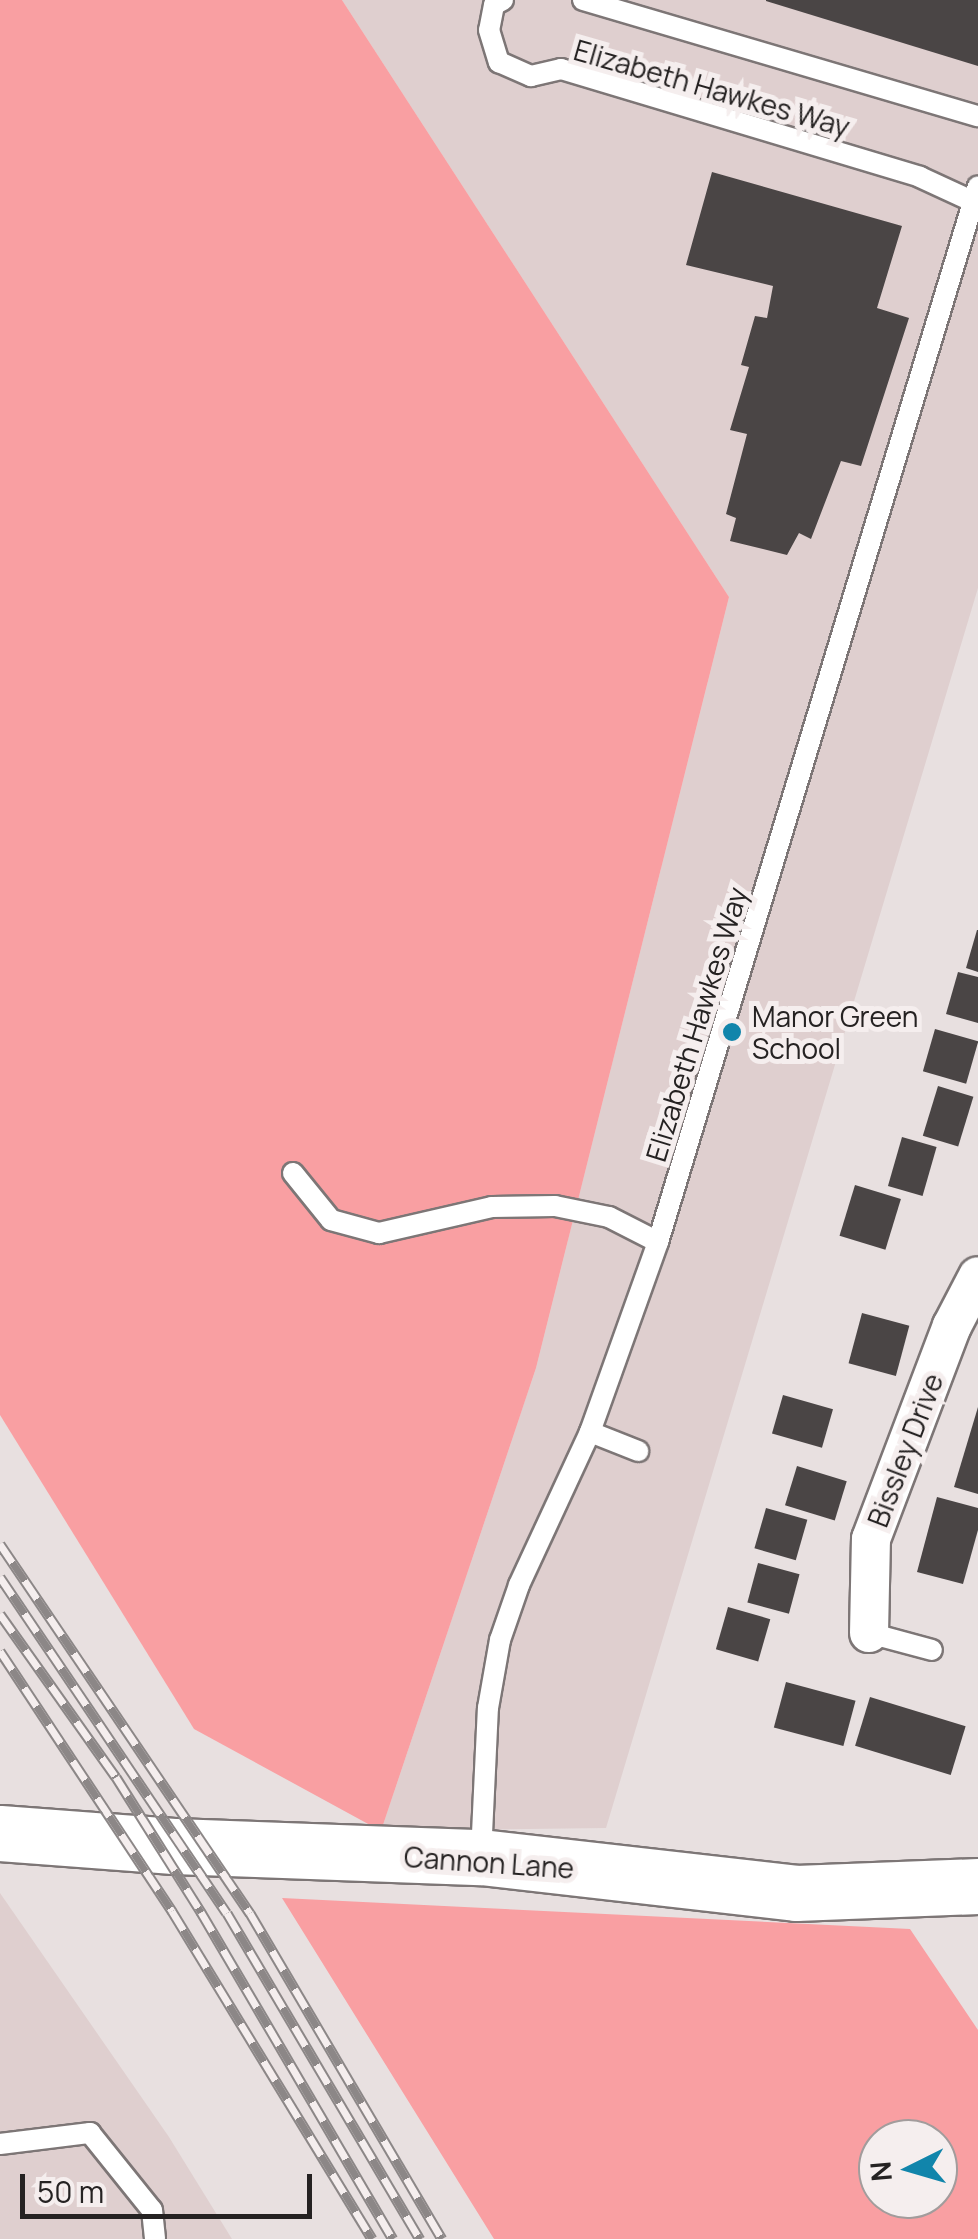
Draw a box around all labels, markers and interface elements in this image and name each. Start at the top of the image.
street label: Elizabeth Hawkes Way [570,33,854,143]
street label: Elizabeth Hawkes Way [638,883,754,1165]
place label: Manor Green School [752,999,918,1065]
marker: Manor Green School [721,1021,743,1043]
street label: Bissley Drive [860,1369,950,1531]
street label: Cannon Lane [403,1839,575,1885]
north arrow [858,2119,958,2219]
scale bar [25,2154,318,2216]
text: N [860,2160,900,2183]
text: 50 m [37,2171,104,2212]

